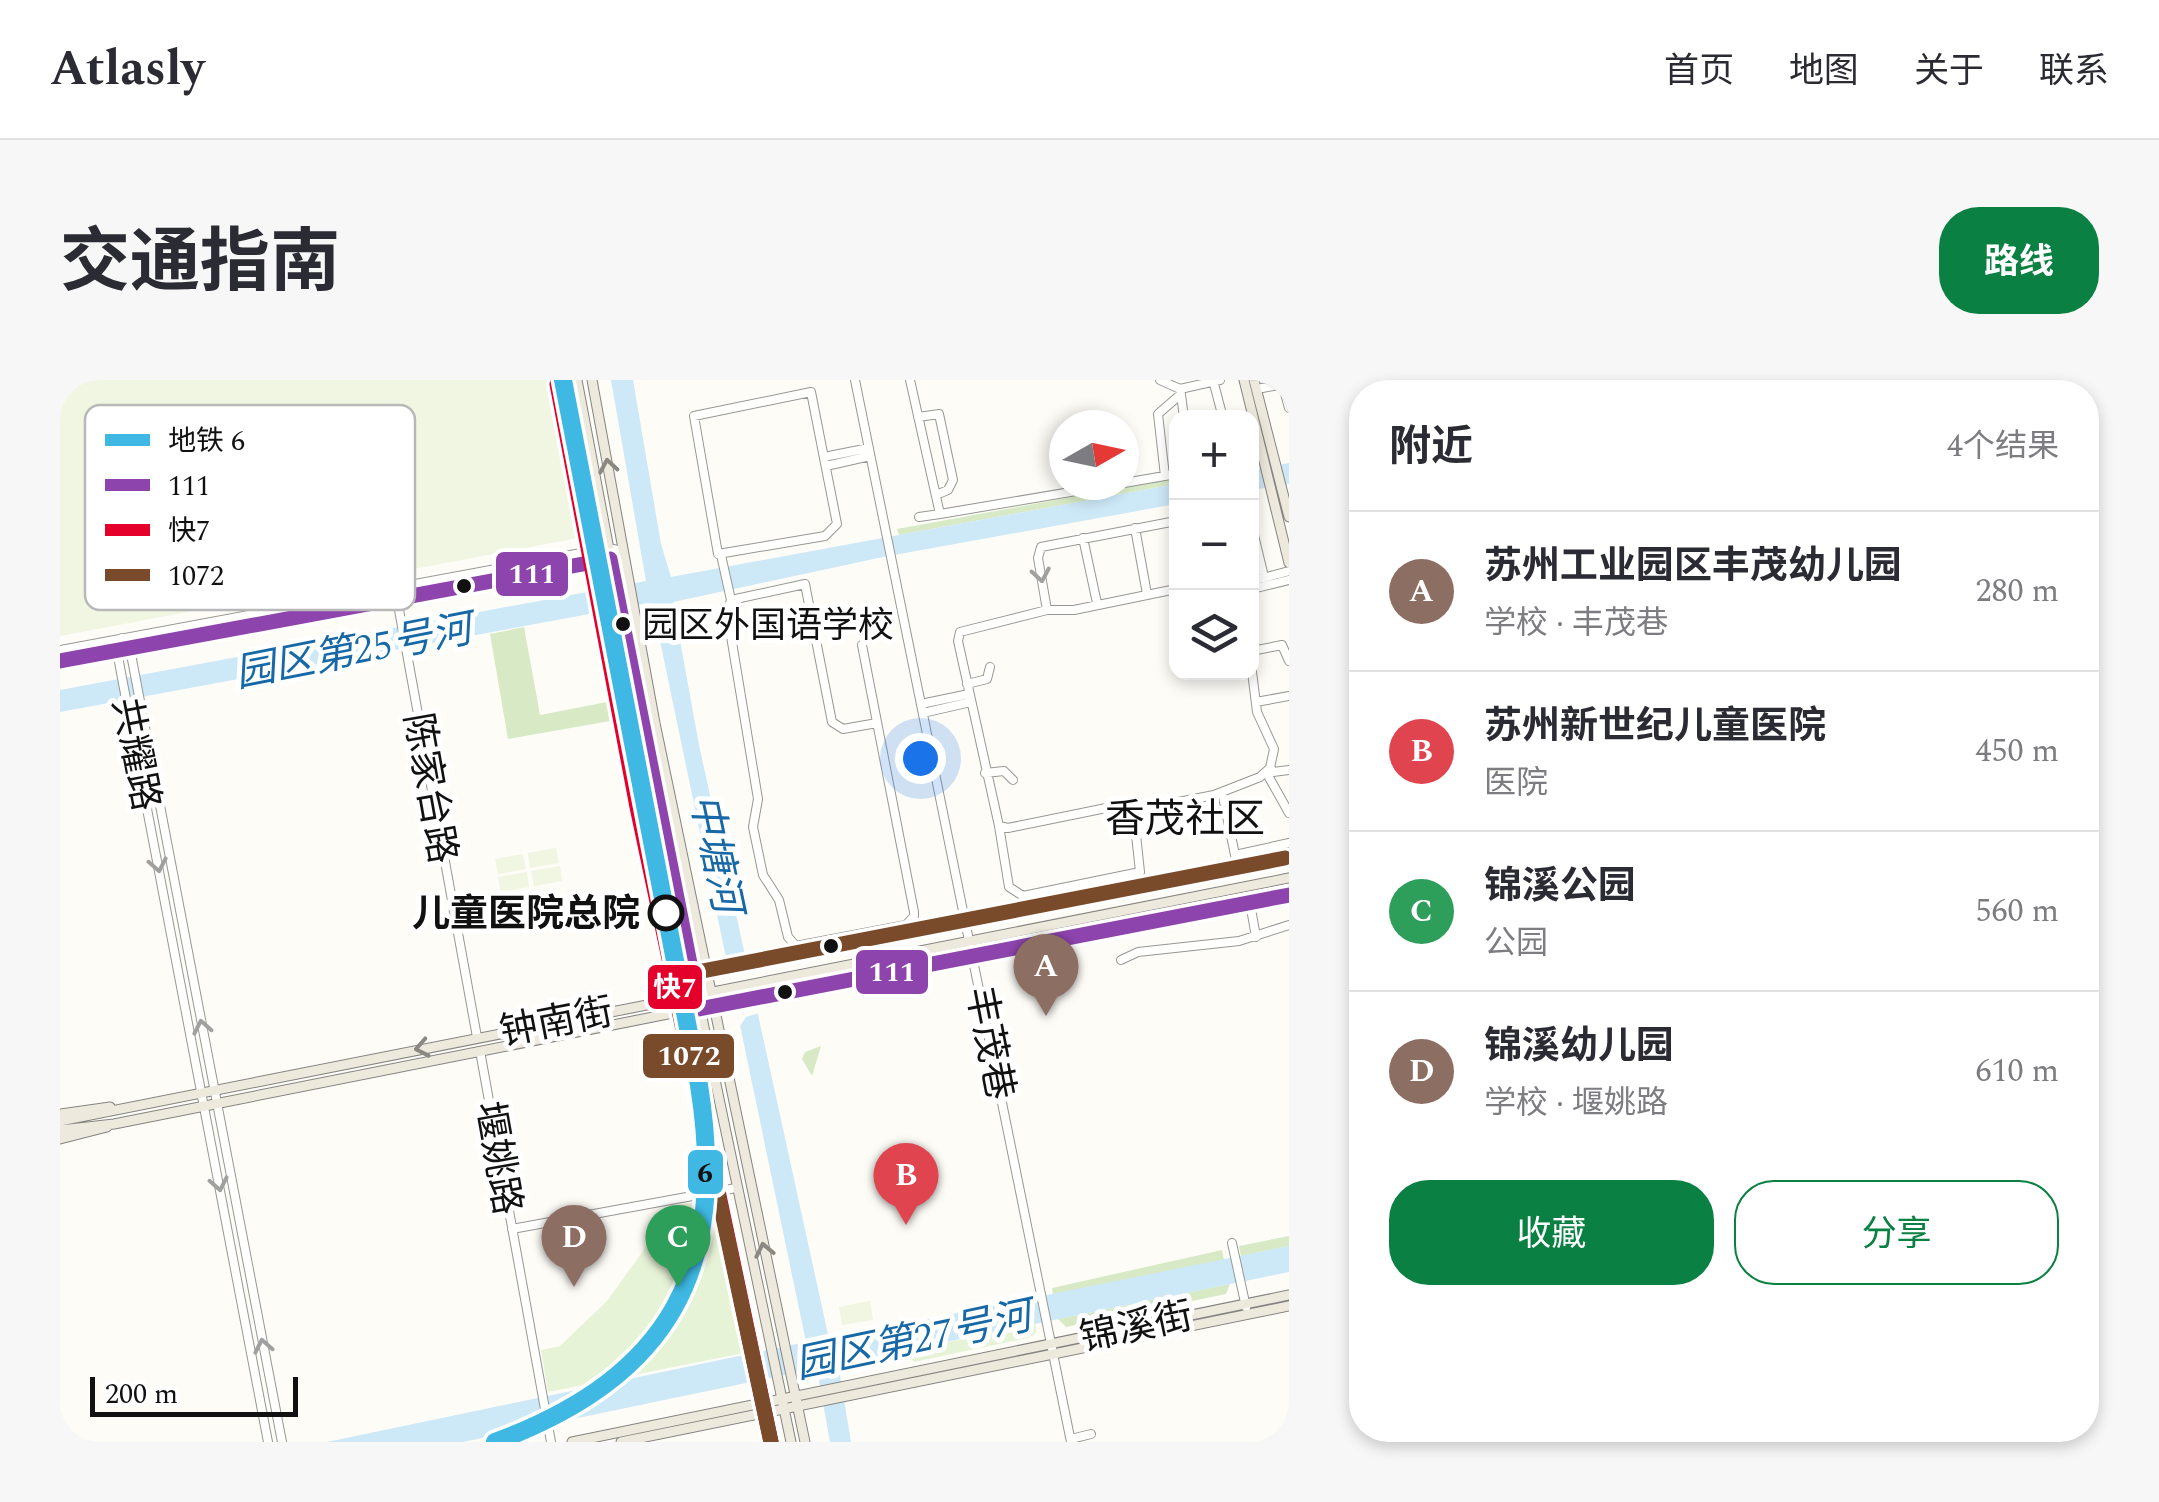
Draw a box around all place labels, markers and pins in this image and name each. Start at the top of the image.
unlabelled marker [454,576,474,596]
place label: 园区外国语学校 [642,599,894,654]
marker: 园区外国语学校 [613,614,633,634]
place label: 儿童医院总院 [412,886,640,944]
marker: 儿童医院总院 [649,896,683,930]
pin: A [1014,934,1078,1016]
unlabelled marker [821,936,841,956]
unlabelled marker [775,982,795,1002]
pin: B [874,1142,938,1225]
pin: D [542,1204,606,1287]
pin: C [646,1204,710,1287]

